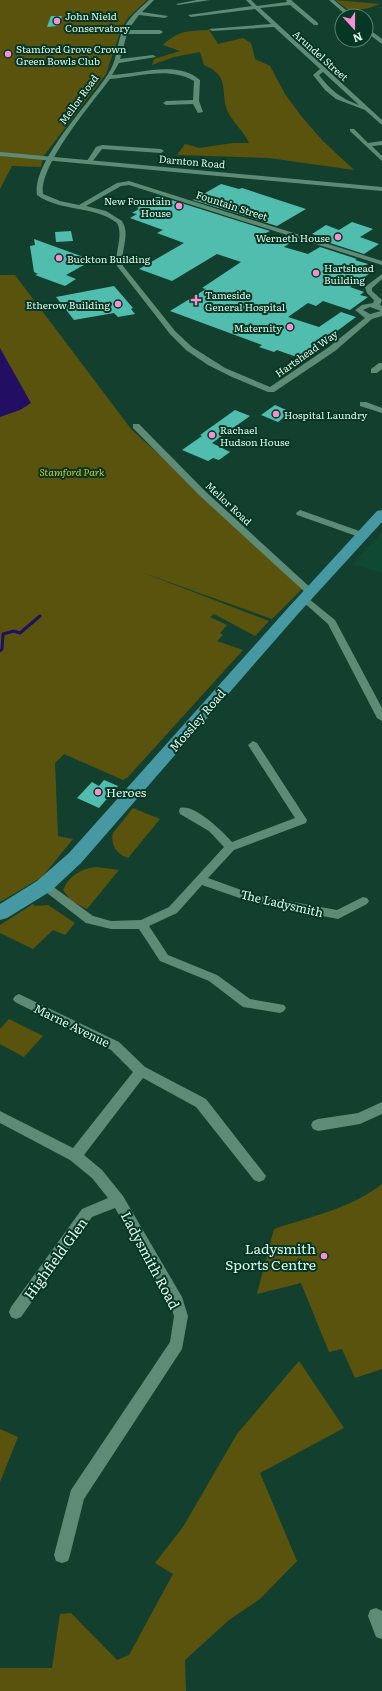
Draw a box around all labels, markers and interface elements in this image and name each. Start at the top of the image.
place label: John Nield Conservatory [65,8,130,35]
north arrow [334,8,374,48]
marker: John Nield Conservatory [52,16,62,26]
street label: Arundel Street [290,26,352,84]
text: N [351,29,365,47]
place label: Stamford Grove Crown Green Bowls Club [16,41,127,68]
marker: Stamford Grove Crown Green Bowls Club [3,49,13,59]
street label: Mellor Road [55,71,101,127]
street label: Darnton Road [158,151,226,171]
street label: Fountain Street [194,186,270,224]
place label: New Fountain House [104,193,171,220]
marker: New Fountain House [174,201,184,211]
place label: Werneth House [256,230,330,245]
marker: Werneth House [333,232,343,242]
place label: Buckton Building [67,251,151,266]
marker: Buckton Building [54,253,64,263]
place label: Hartshead Building [324,260,374,287]
marker: Hartshead Building [311,268,321,278]
place label: Tameside General Hospital [205,287,286,314]
marker: Tameside General Hospital [190,294,202,306]
place label: Etherow Building [26,297,110,312]
marker: Etherow Building [113,299,123,309]
place label: Maternity [234,320,282,335]
marker: Maternity [285,322,295,332]
street label: Hartshead Way [272,326,341,380]
place label: Hospital Laundry [284,407,368,422]
marker: Hospital Laundry [271,409,281,419]
place label: Rachael Hudson House [220,422,290,449]
marker: Rachael Hudson House [207,430,217,440]
park label: Stamford Park [39,464,105,479]
street label: Mellor Road [203,478,255,528]
street label: Mossley Road [165,684,230,755]
place label: Heroes [106,783,147,801]
marker: Heroes [93,787,103,797]
street label: The Ladysmith [239,885,325,921]
street label: Marne Avenue [31,999,113,1051]
street label: Ladysmith Road [117,1208,185,1313]
street label: Highfield Glen [18,1213,92,1303]
place label: Ladysmith Sports Centre [225,1238,316,1274]
marker: Ladysmith Sports Centre [319,1251,329,1261]

